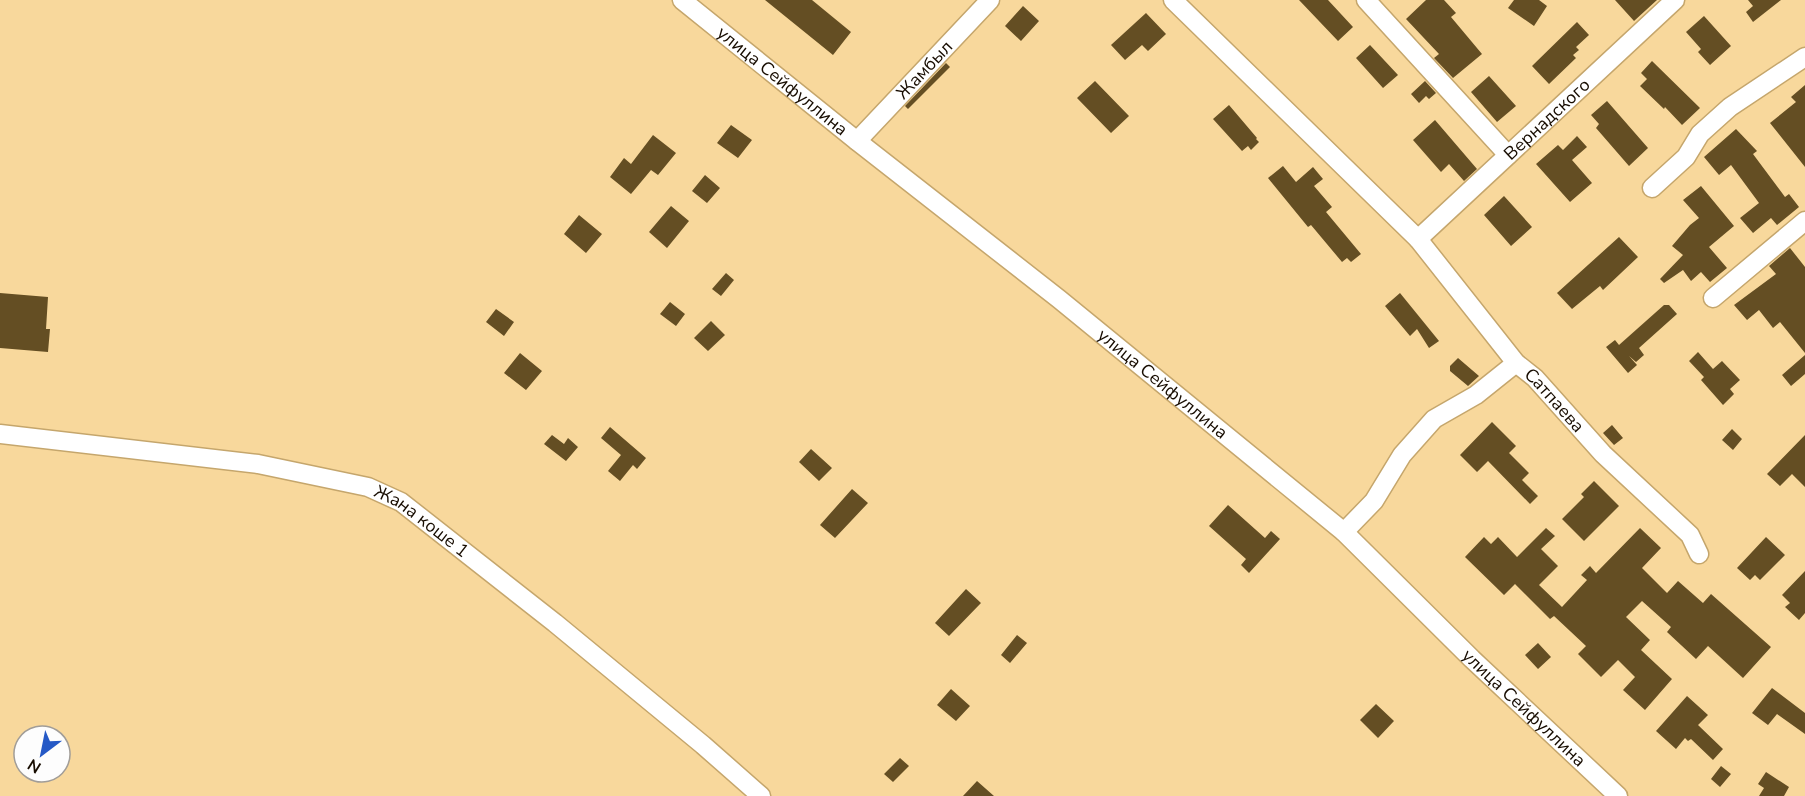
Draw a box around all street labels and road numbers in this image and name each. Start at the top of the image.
street label: улица Сейфуллина [712,21,853,141]
street label: Жамбыл [891,35,958,104]
street label: Вернадского [1499,73,1595,165]
street label: улица Сейфуллина [1092,323,1233,444]
street label: Сатпаева [1520,362,1590,437]
street label: Жана коше 1 [371,479,474,563]
street label: улица Сейфуллина [1457,644,1591,772]

